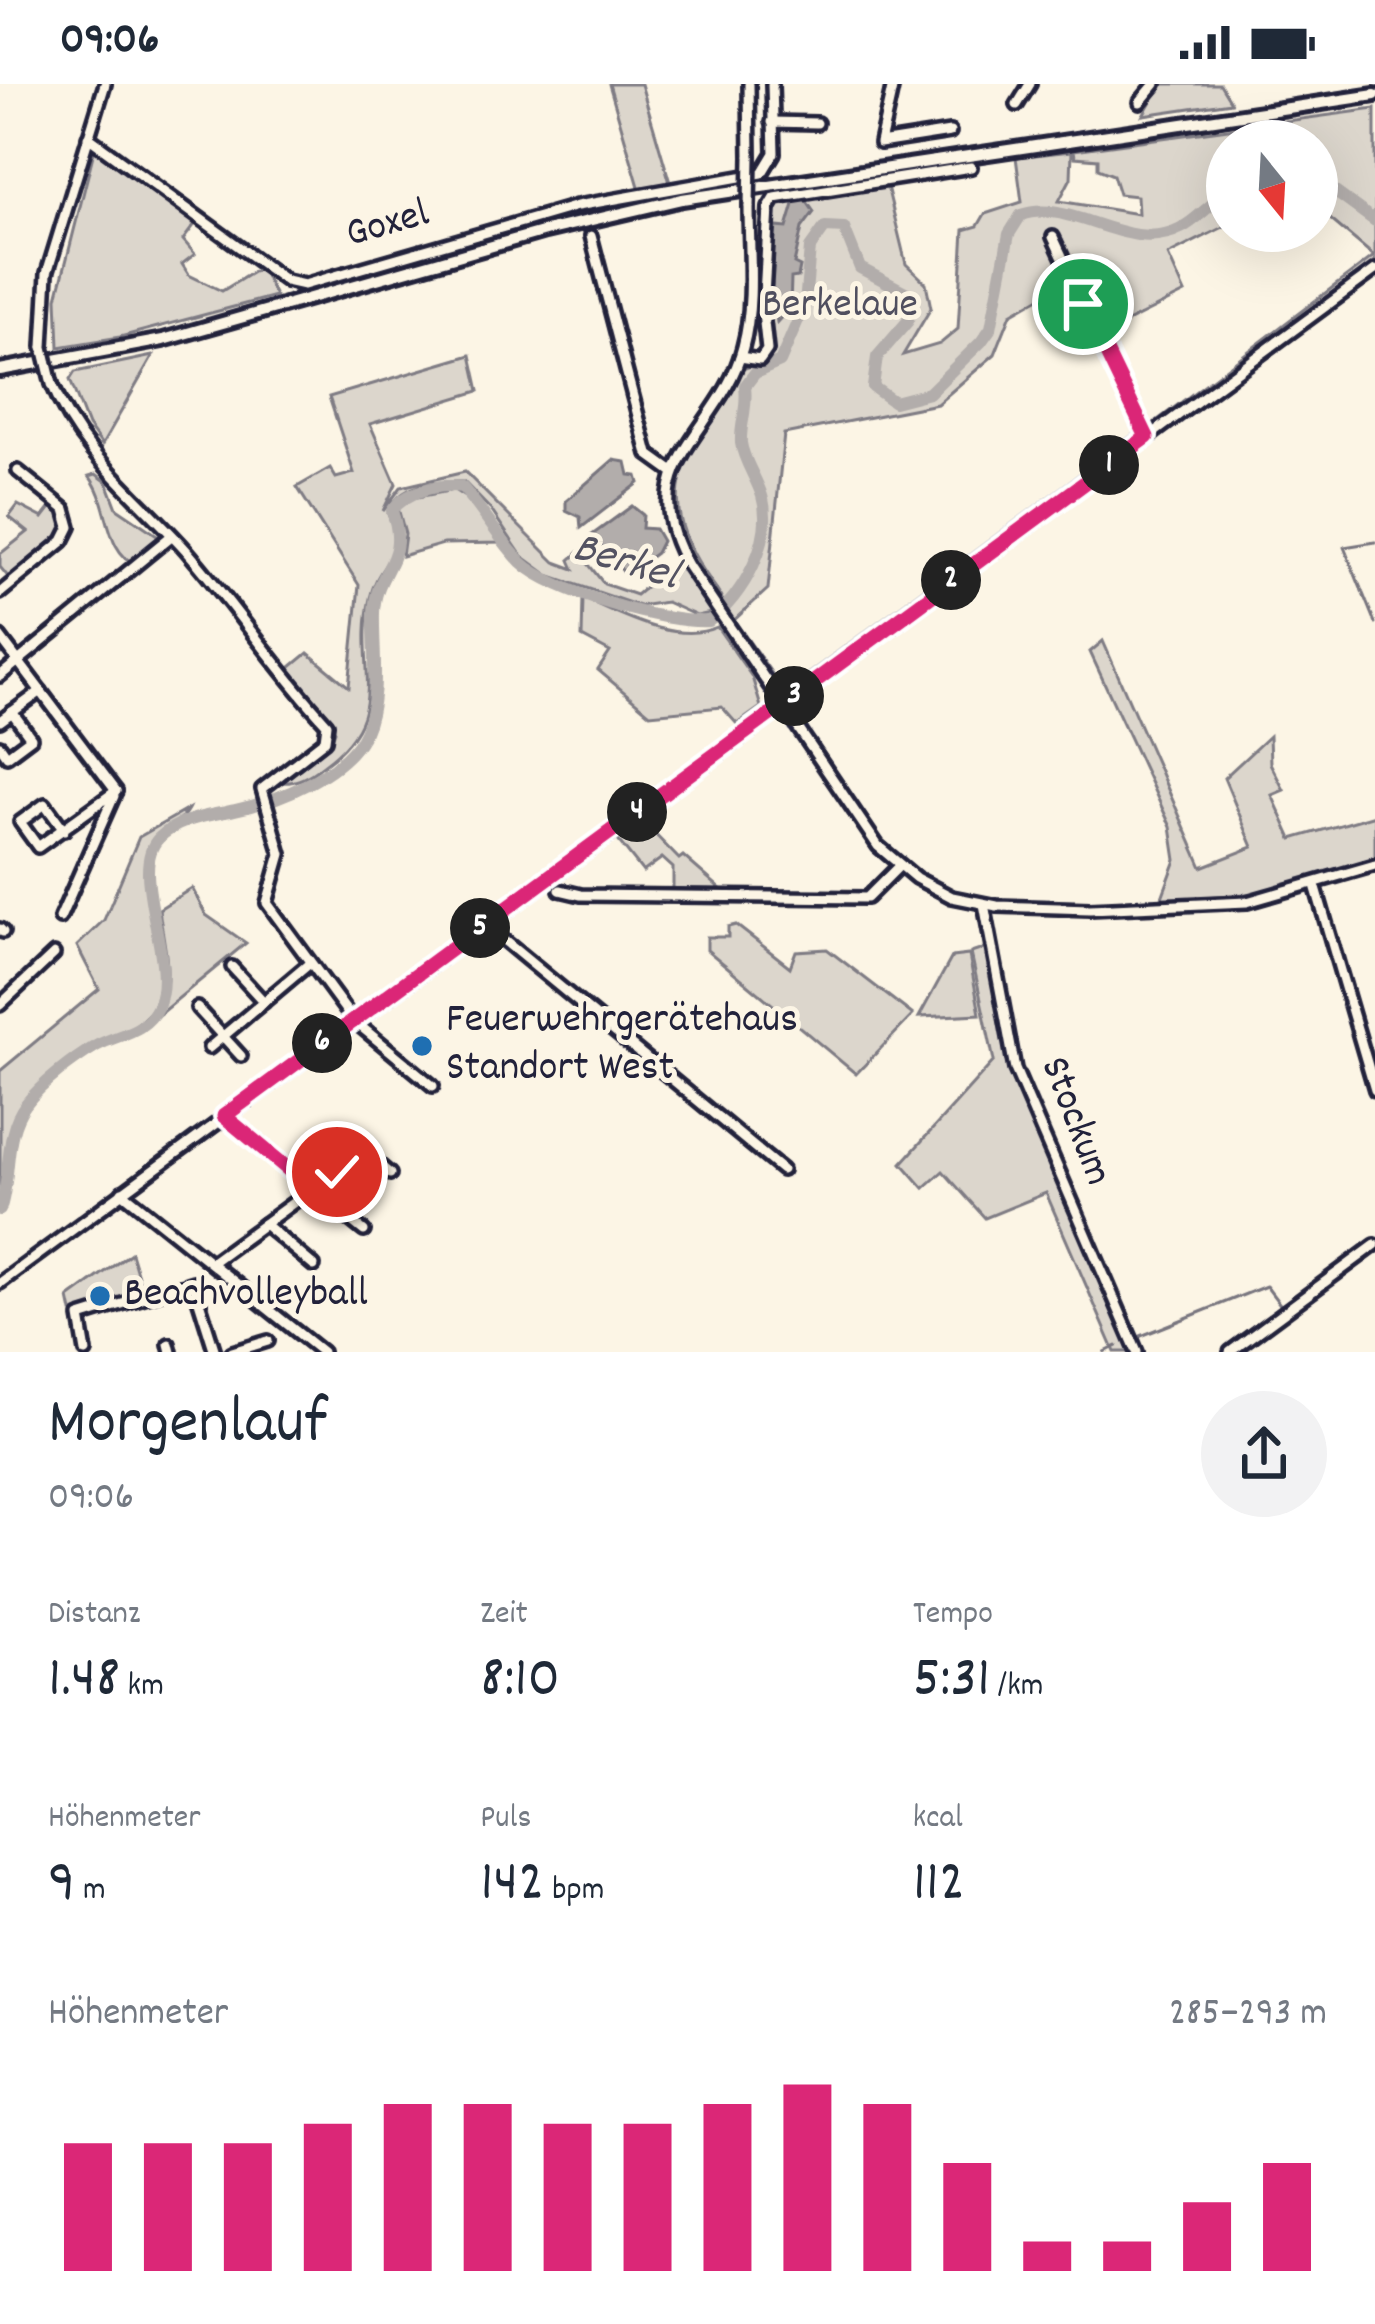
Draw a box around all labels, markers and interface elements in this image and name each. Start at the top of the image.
text: 09:06 [60,10,159,74]
north arrow [1206,120,1338,252]
map controls [1206,120,1338,252]
street label: Goxel [339,186,437,266]
pin [1032,253,1134,355]
icon: arrive [1050,271,1116,337]
park label: Berkelaue [762,277,918,337]
pin: 1 [1079,435,1139,495]
text: 1 [1105,441,1113,488]
water label: Berkel [565,518,689,611]
pin: 2 [921,550,981,610]
text: 2 [944,556,958,603]
pin: 3 [764,666,824,726]
text: 3 [787,672,801,719]
pin: 4 [607,782,667,842]
text: 4 [630,788,644,835]
pin: 5 [450,898,510,958]
text: 5 [472,904,488,951]
place label: Feuerwehrgerätehaus Standort West [446,992,798,1100]
pin: 6 [292,1013,352,1073]
text: 6 [314,1019,330,1066]
marker: Feuerwehrgerätehaus Standort West [409,1033,435,1059]
street label: Stockum [1022,1049,1126,1195]
pin [286,1121,388,1223]
icon: check [304,1139,370,1205]
place label: Beachvolleyball [124,1266,368,1326]
marker: Beachvolleyball [87,1283,113,1309]
text: Morgenlauf [48,1380,327,1474]
button: share [1201,1391,1327,1517]
text: 09:06 [48,1472,134,1527]
text: Distanz [48,1592,140,1639]
text: Zeit [480,1592,528,1639]
text: Tempo [913,1592,993,1639]
text: 1.48 [48,1639,120,1725]
text: 8:10 [480,1639,560,1725]
text: 5:31 [913,1639,990,1725]
text: km [120,1664,164,1711]
text: /km [990,1664,1043,1711]
text: Höhenmeter [48,1796,201,1843]
text: Puls [480,1796,531,1843]
text: kcal [913,1796,963,1843]
text: 9 [48,1843,75,1929]
text: 142 [480,1843,545,1929]
text: 112 [913,1843,965,1929]
text: m [75,1868,106,1915]
text: bpm [545,1868,604,1915]
text: Höhenmeter [48,1988,228,2043]
text: 285–293 m [1169,1988,1327,2043]

